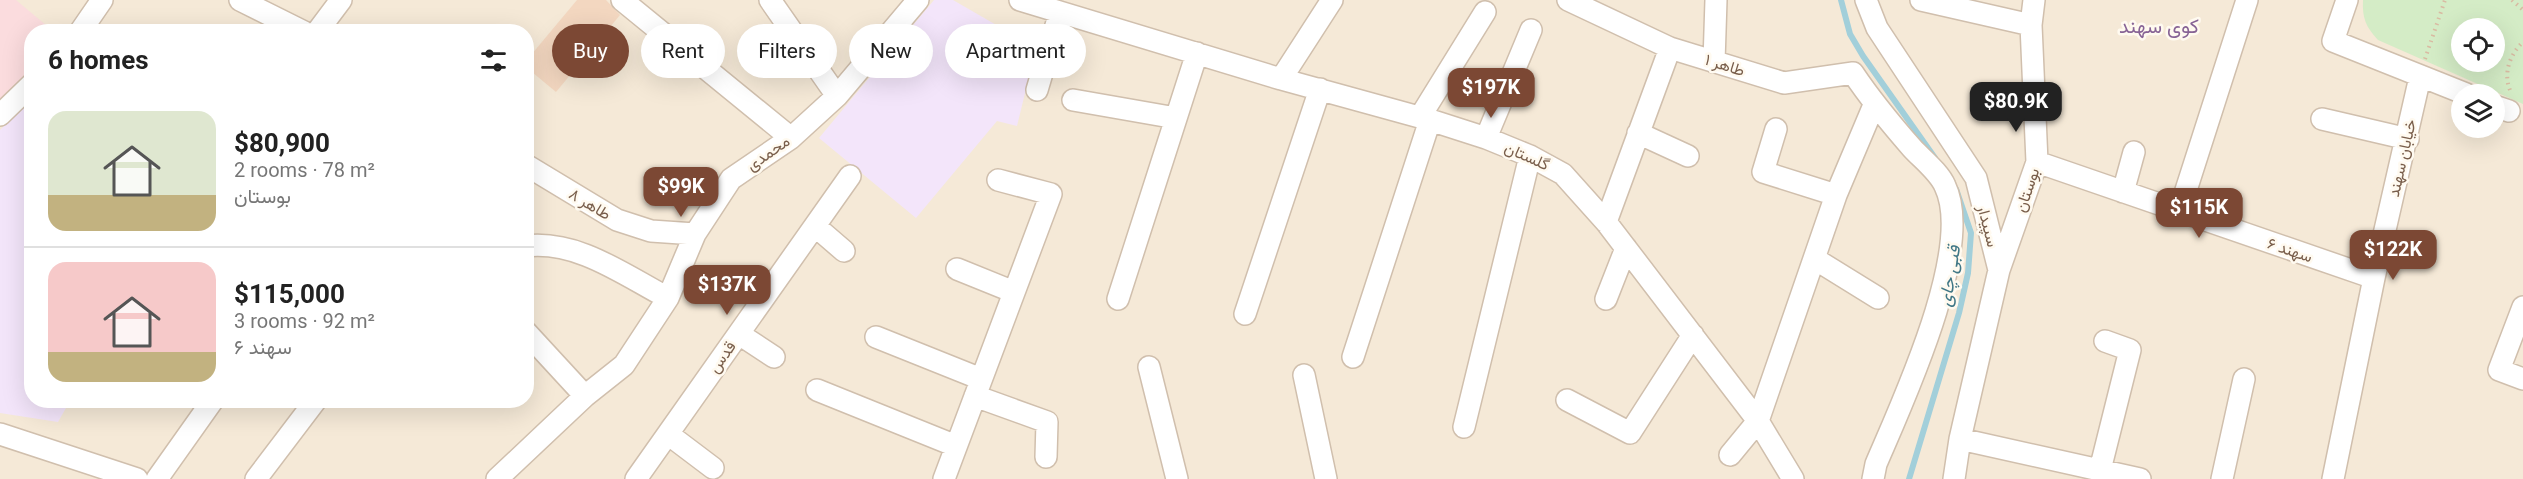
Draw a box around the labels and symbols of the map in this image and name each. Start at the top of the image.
district label: کوی سهند [2119,14,2199,39]
street label: طاهر ۱ [1703,50,1747,81]
pin: $197K [1449,68,1533,119]
pin: $80.9K [1967,82,2065,133]
street label: خیابان سهند [2384,117,2421,199]
street label: محمدی [743,131,794,175]
street label: گلستان [1502,138,1552,174]
street label: بوستان [2011,165,2044,215]
pin: $99K [645,167,717,218]
street label: طاهر ۸ [565,184,614,225]
pin: $115K [2157,188,2241,239]
street label: سپیدار [1971,202,2002,249]
pin: $122K [2351,230,2435,281]
street label: سهند ۶ [2265,233,2315,267]
water label: قبی چای [1934,242,1966,308]
pin: $137K [685,265,769,316]
street label: قدس [704,337,741,377]

